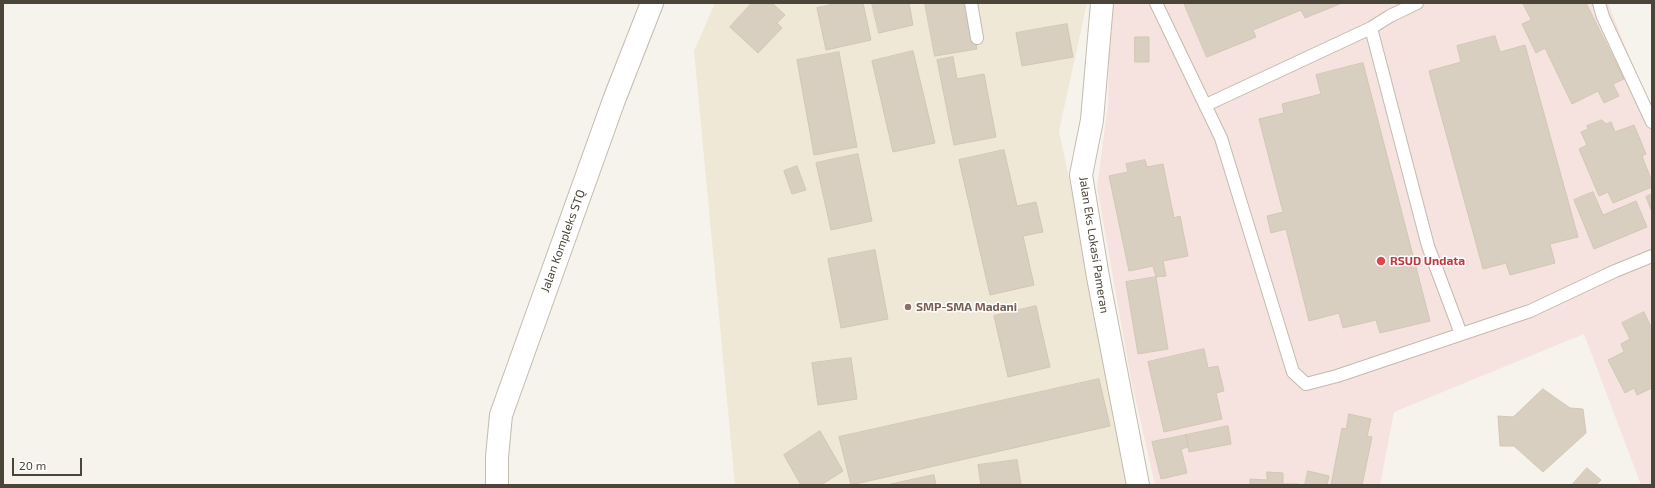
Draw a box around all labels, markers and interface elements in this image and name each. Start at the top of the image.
street label: Jalan Eks Lokasi Pameran [1076,176,1112,314]
street label: Jalan Kompleks STQ [538,188,588,294]
place label: RSUD Undata [1390,254,1465,268]
marker: RSUD Undata [1375,255,1387,267]
place label: SMP-SMA Madani [916,300,1017,314]
marker: SMP-SMA Madani [903,302,913,312]
scale bar [14,450,84,476]
text: 20 m [19,458,46,472]

